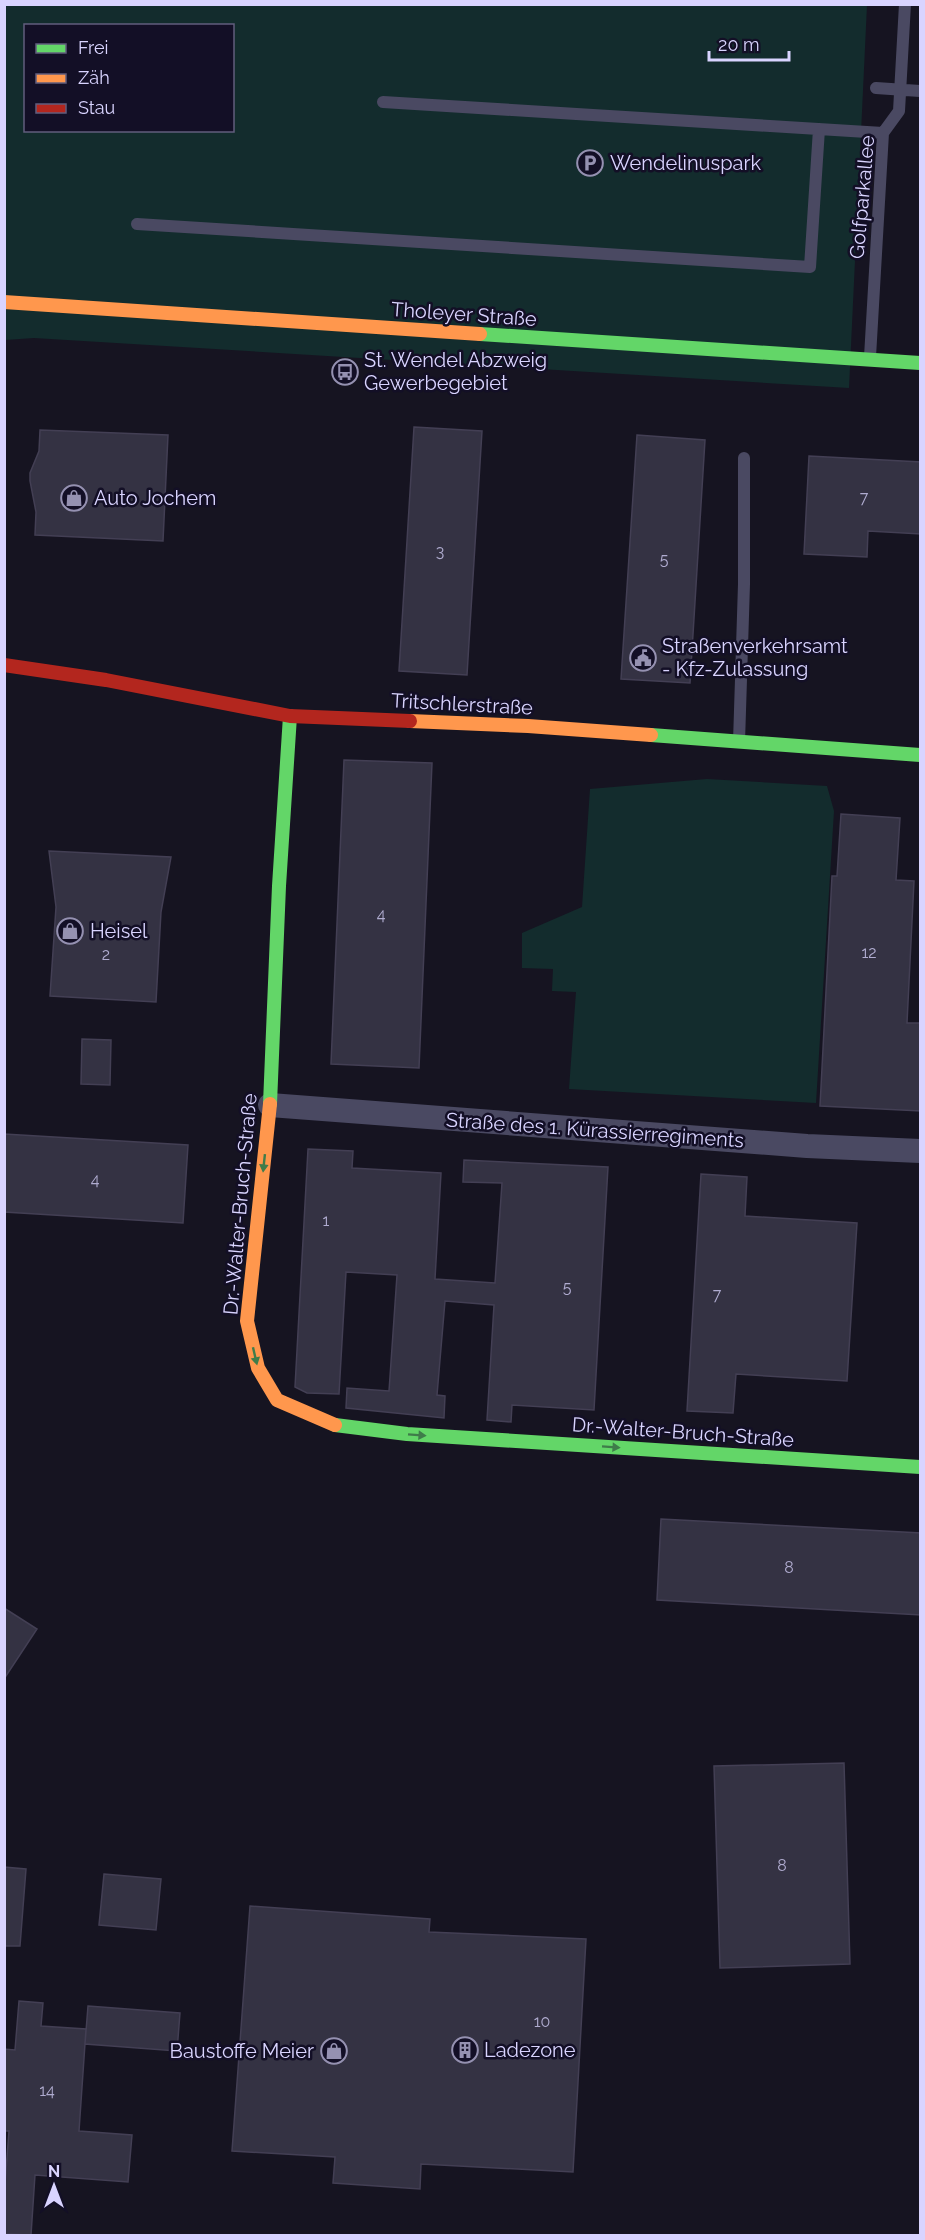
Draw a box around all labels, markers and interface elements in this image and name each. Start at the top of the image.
legend [24,24,234,132]
scale bar [709,24,788,62]
text: 20 m [718,34,760,55]
text: Frei [78,37,108,58]
text: Zäh [78,67,110,88]
text: Stau [78,97,115,118]
street label: Golfparkallee [845,134,879,260]
parking icon: Wendelinuspark [575,148,605,178]
place label: Wendelinuspark [610,151,761,175]
street label: Tholeyer Straße [390,297,538,331]
place label: St. Wendel Abzweig Gewerbegebiet [364,348,547,395]
bus stop icon: St. Wendel Abzweig Gewerbegebiet [330,357,360,387]
shop icon: Auto Jochem [59,483,89,513]
place label: Auto Jochem [94,486,216,510]
house number: 7 [860,488,869,507]
house number: 3 [436,542,444,561]
house number: 5 [660,550,669,569]
place label: Straßenverkehrsamt - Kfz-Zulassung [662,634,848,681]
public building icon: Straßenverkehrsamt - Kfz-Zulassung [628,643,658,673]
street label: Tritschlerstraße [390,688,534,720]
house number: 4 [377,905,386,924]
shop icon: Heisel [55,916,85,946]
place label: Heisel [90,919,148,943]
house number: 12 [861,943,877,962]
house number: 2 [102,945,110,964]
street label: Dr.-Walter-Bruch-Straße [218,1092,262,1316]
street label: Straße des 1. Kürassierregiments [445,1108,745,1152]
one-way arrow [259,1153,269,1172]
house number: 4 [91,1170,100,1189]
house number: 1 [323,1211,330,1230]
house number: 5 [563,1278,572,1297]
house number: 7 [713,1285,722,1304]
one-way arrow [251,1347,260,1366]
street label: Dr.-Walter-Bruch-Straße [571,1412,795,1452]
one-way arrow [407,1430,426,1439]
one-way arrow [602,1442,621,1452]
house number: 8 [784,1558,794,1577]
house number: 8 [777,1856,787,1875]
house number: 10 [534,2012,550,2031]
building icon: Ladezone [450,2035,480,2065]
shop icon: Baustoffe Meier [319,2036,349,2066]
place label: Ladezone [484,2038,576,2062]
place label: Baustoffe Meier [170,2039,314,2063]
house number: 14 [39,2081,55,2100]
north arrow [24,2156,84,2216]
text: N [48,2162,60,2181]

